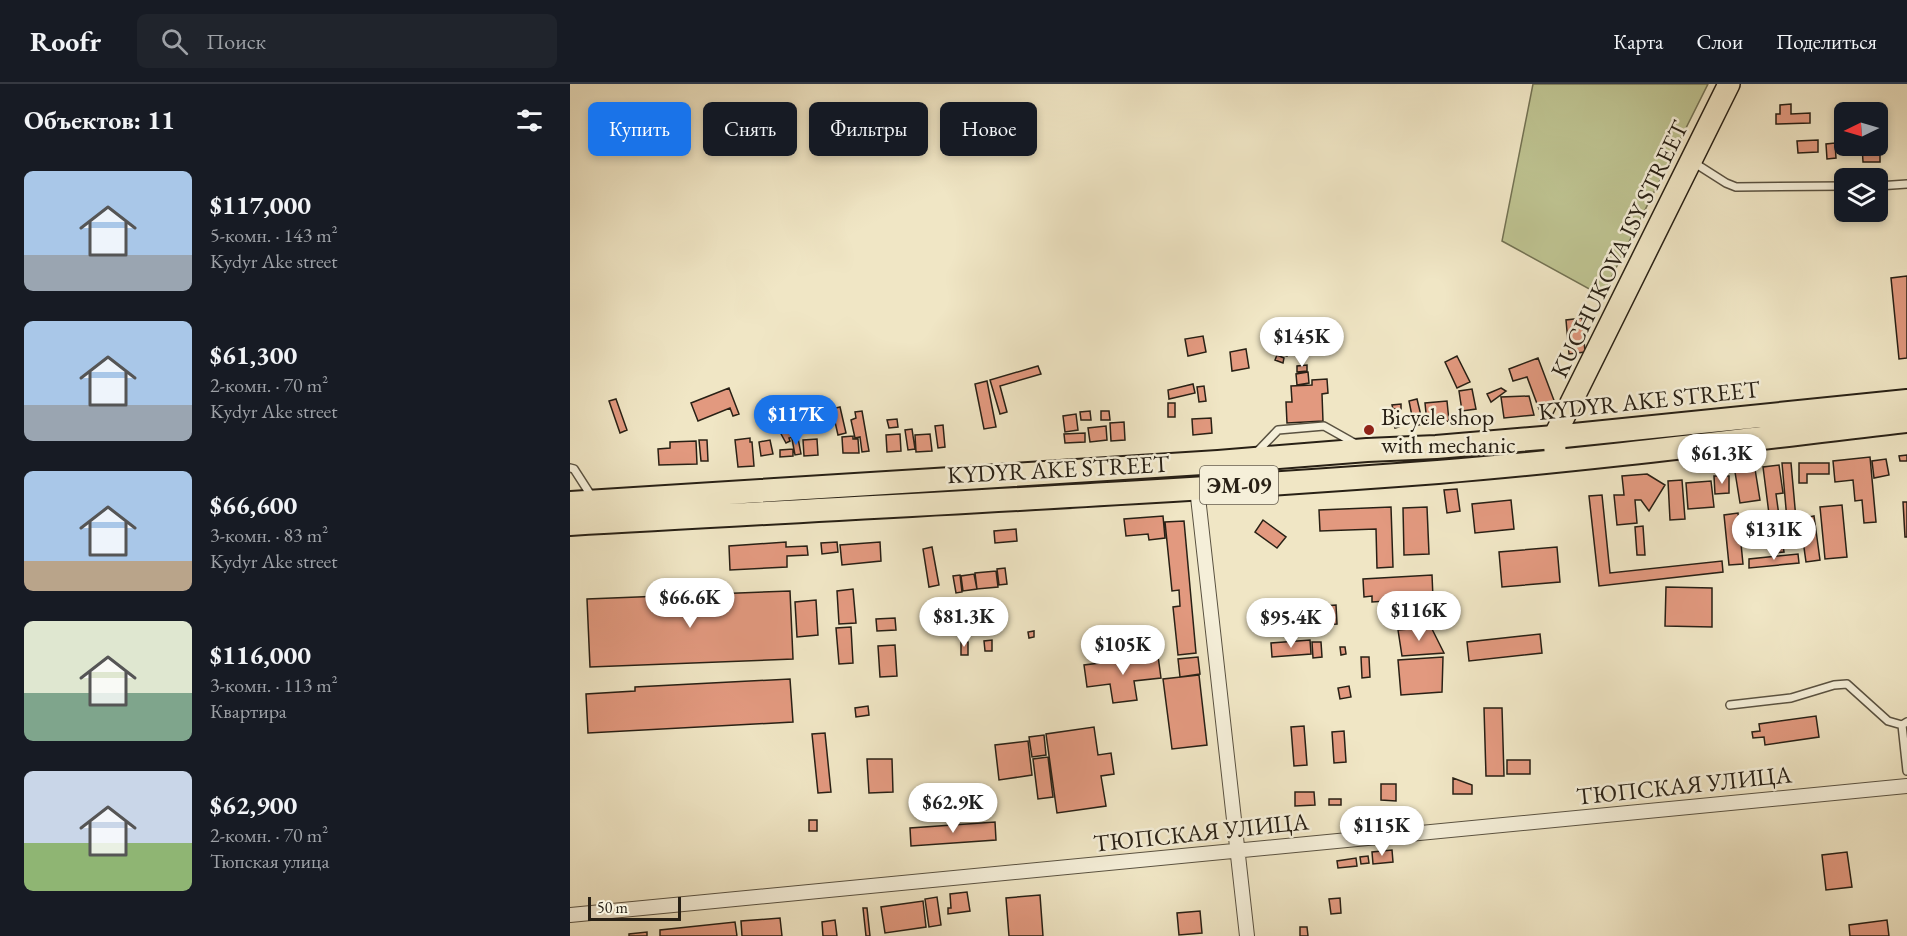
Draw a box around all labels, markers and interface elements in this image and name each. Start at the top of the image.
search box [137,14,557,68]
text: Roofr [30,23,101,59]
icon: search [158,25,191,58]
text: Поиск [206,27,266,56]
text: Карта [1613,28,1663,55]
text: Слои [1696,28,1743,55]
text: Поделиться [1776,28,1877,55]
chip: Купить [588,102,691,156]
chip: Снять [703,102,797,156]
chip: Фильтры [809,102,928,156]
chip: Новое [940,102,1037,156]
north arrow [1834,102,1888,156]
map controls [1834,102,1888,222]
text: Объектов: 11 [24,103,175,137]
icon: filters [513,104,546,137]
street label: KUCHUKOVA ISY STREET [1543,115,1695,383]
button: layers [1834,168,1888,222]
text: $117,000 [210,188,311,222]
icon: home [72,195,144,267]
text: 5-комн. · 143 m² [210,222,338,248]
text: Kydyr Ake street [210,248,338,274]
pin: $145K [1260,317,1344,368]
text: $145K [1274,323,1330,349]
text: $61,300 [210,338,297,372]
icon: home [72,345,144,417]
text: 2-комн. · 70 m² [210,372,328,398]
street label: KYDYR AKE STREET [1537,373,1762,427]
pin: $117K [754,395,838,446]
text: Kydyr Ake street [210,398,338,424]
text: $117K [768,401,824,427]
place label: Bicycle shop with mechanic [1381,401,1516,460]
marker: Bicycle shop with mechanic [1362,423,1376,437]
pin: $61.3K [1673,434,1771,485]
text: $61.3K [1691,440,1753,466]
street label: KYDYR AKE STREET [946,448,1171,490]
road number: ЭМ-09 [1200,466,1278,504]
text: $66,600 [210,488,297,522]
icon: home [72,495,144,567]
pin: $131K [1732,510,1816,561]
text: $131K [1746,516,1802,542]
text: 3-комн. · 83 m² [210,522,328,548]
text: Kydyr Ake street [210,548,338,574]
pin: $66.6K [641,578,739,629]
text: $66.6K [659,584,721,610]
pin: $116K [1377,591,1461,642]
pin: $81.3K [915,597,1013,648]
text: $116K [1391,597,1447,623]
pin: $95.4K [1242,598,1340,649]
text: $81.3K [933,603,995,629]
text: $95.4K [1260,604,1322,630]
pin: $105K [1081,625,1165,676]
text: $105K [1095,631,1151,657]
text: $116,000 [210,638,311,672]
icon: home [72,645,144,717]
text: 3-комн. · 113 m² [210,672,338,698]
text: Квартира [210,698,287,724]
street label: ТЮПСКАЯ УЛИЦА [1575,758,1794,812]
pin: $62.9K [904,783,1002,834]
text: $62,900 [210,788,297,822]
text: $62.9K [922,789,984,815]
icon: home [72,795,144,867]
street label: ТЮПСКАЯ УЛИЦА [1092,805,1311,859]
pin: $115K [1340,806,1424,857]
text: $115K [1354,812,1410,838]
text: 2-комн. · 70 m² [210,822,328,848]
text: Тюпская улица [210,848,329,874]
scale bar [588,894,681,922]
text: 50 m [597,897,628,918]

